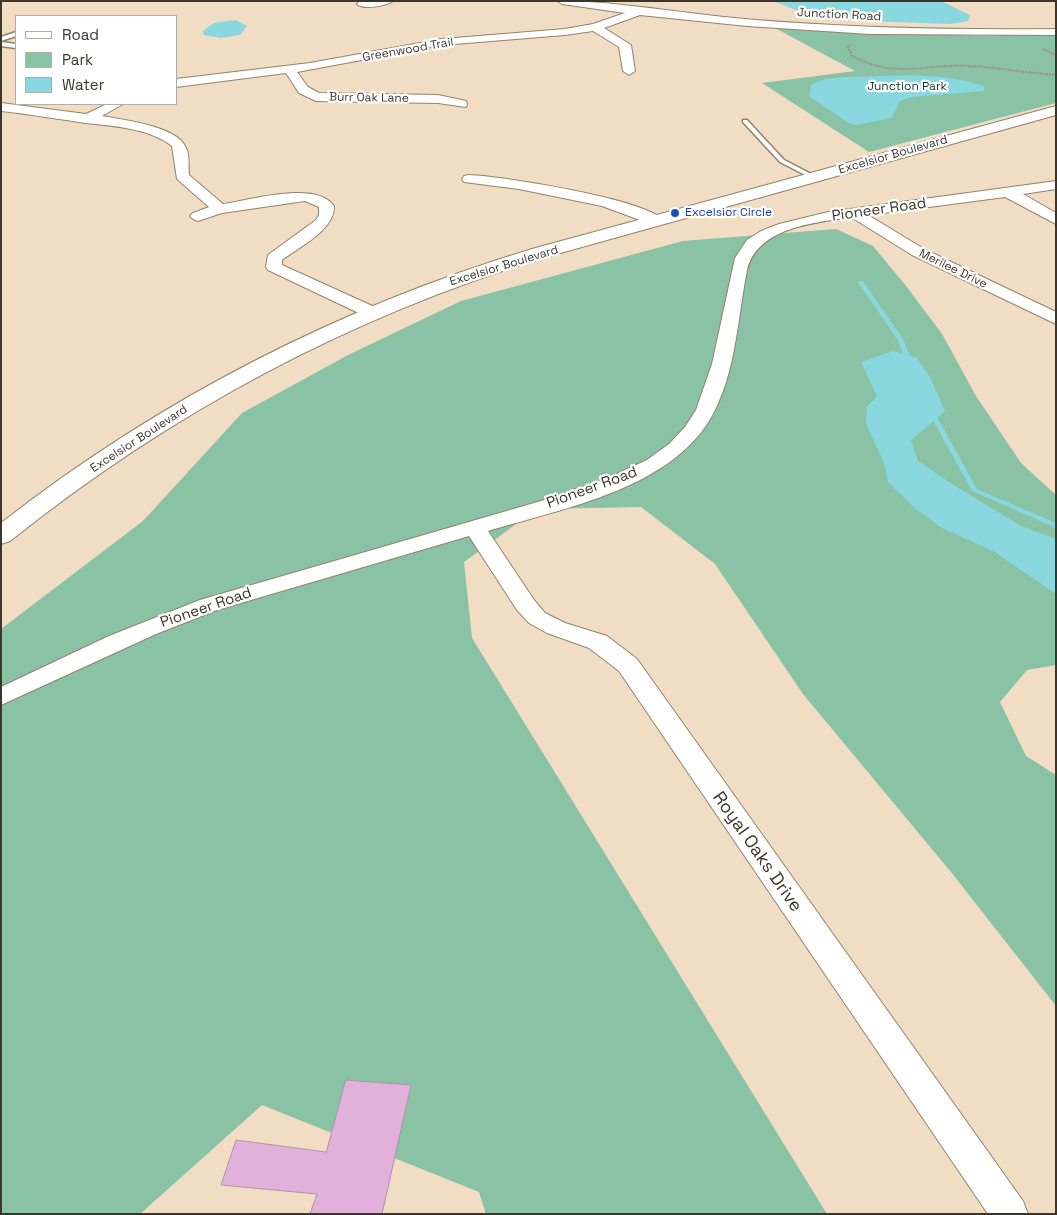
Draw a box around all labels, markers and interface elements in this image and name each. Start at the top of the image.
street label: Junction Road [797,6,881,24]
legend [15,15,178,105]
text: Road [62,25,99,44]
street label: Greenwood Trail [361,35,455,65]
text: Park [62,50,93,69]
text: Water [62,75,104,94]
park label: Junction Park [867,80,947,94]
street label: Burr Oak Lane [329,90,409,106]
street label: Excelsior Boulevard [837,133,949,177]
street label: Pioneer Road [831,194,927,226]
place label: Excelsior Circle [685,206,772,220]
marker: Excelsior Circle [669,207,681,219]
street label: Excelsior Boulevard [448,243,560,289]
street label: Merilee Drive [917,246,989,292]
street label: Excelsior Boulevard [88,402,190,476]
street label: Pioneer Road [544,463,640,513]
street label: Pioneer Road [158,584,254,632]
street label: Royal Oaks Drive [707,788,807,916]

